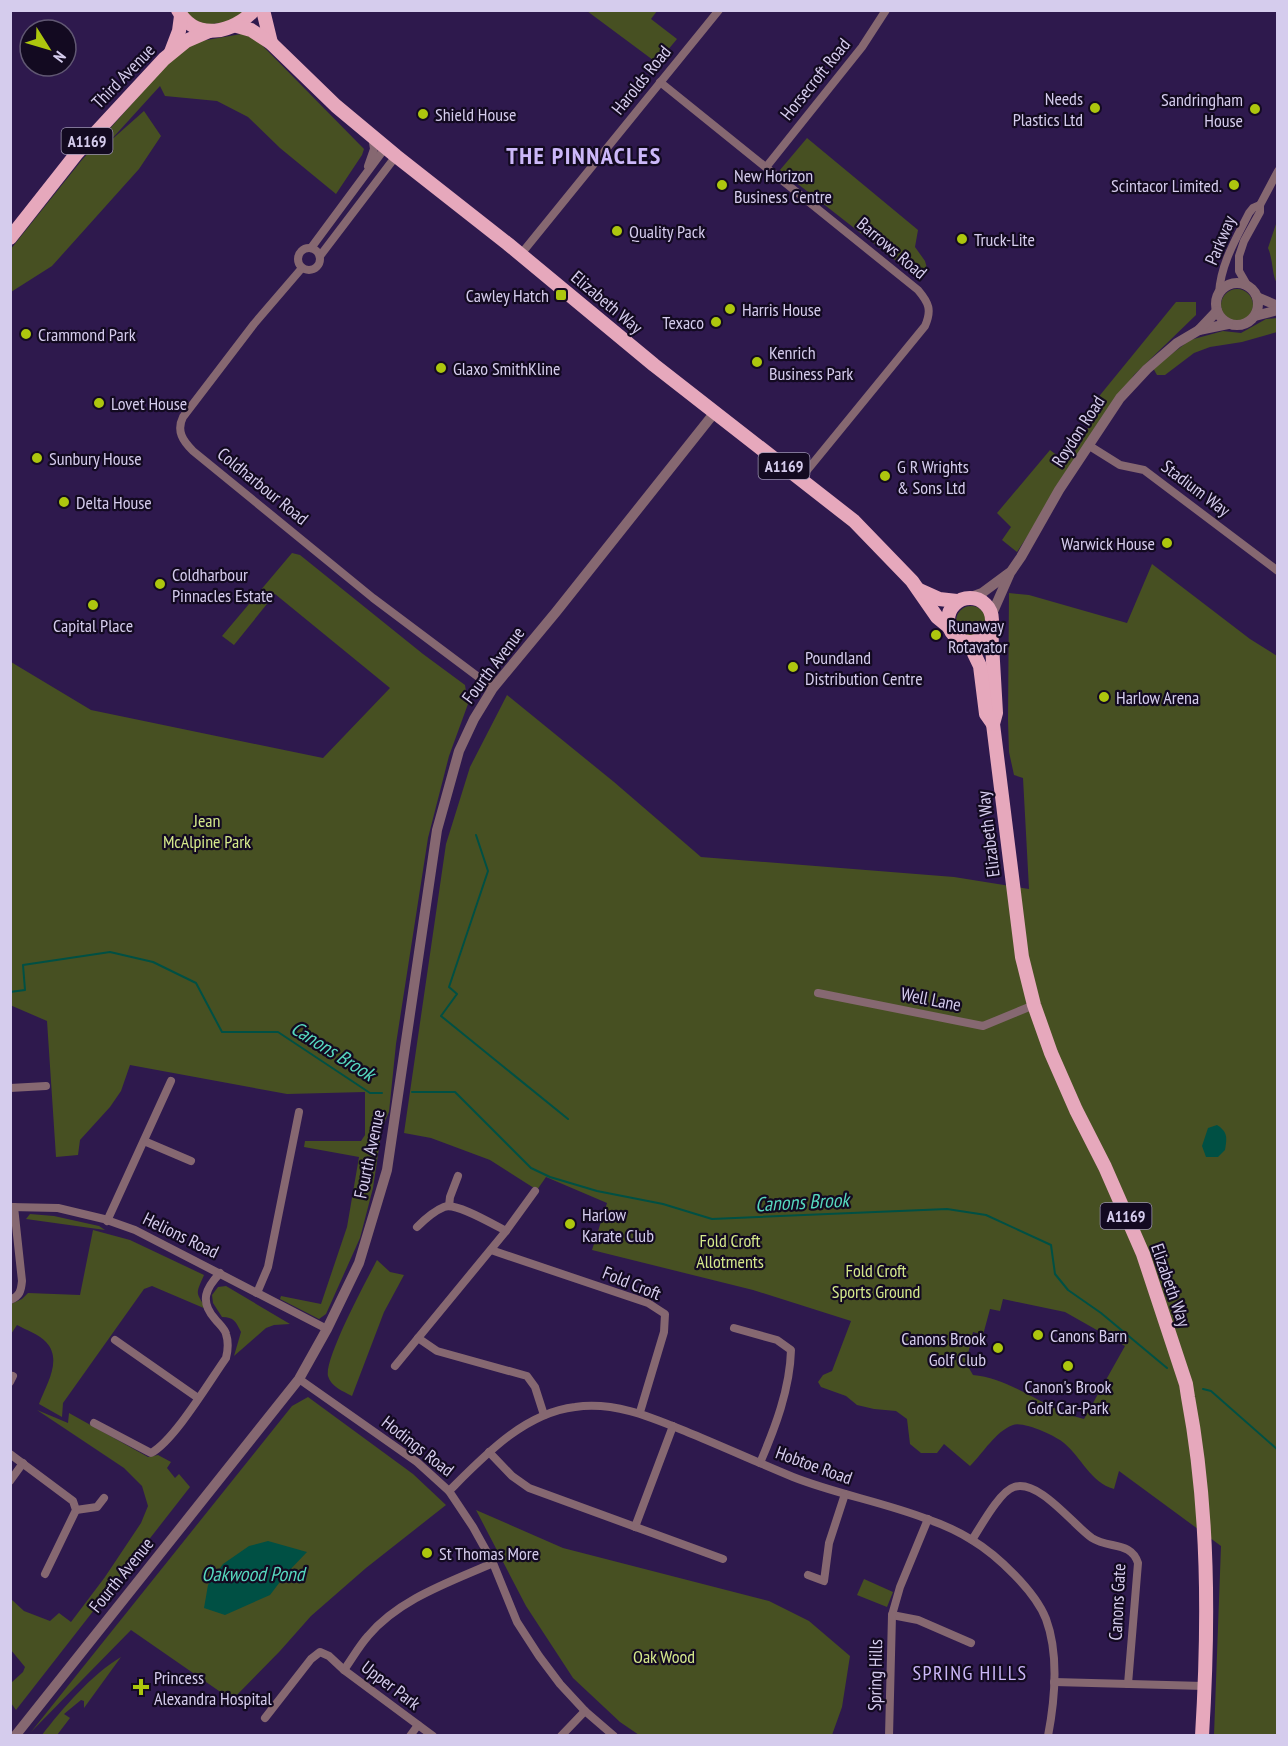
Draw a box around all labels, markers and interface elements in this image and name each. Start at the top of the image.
north arrow [18,18,78,78]
street label: Horsecroft Road [775,33,855,125]
street label: Third Avenue [86,39,160,113]
street label: Harolds Road [606,41,676,119]
text: N [49,48,71,66]
place label: Needs Plastics Ltd [1013,87,1083,131]
place label: Sandringham House [1161,88,1243,132]
marker: Needs Plastics Ltd [1088,101,1102,115]
marker: Sandringham House [1248,102,1262,116]
place label: Shield House [435,103,517,126]
marker: Shield House [416,107,430,121]
road number: A1169 [62,128,112,154]
district label: THE PINNACLES [506,140,662,171]
place label: New Horizon Business Centre [734,164,832,208]
place label: Scintacor Limited. [1111,174,1222,197]
marker: New Horizon Business Centre [715,178,729,192]
marker: Scintacor Limited. [1227,178,1241,192]
street label: Barrows Road [852,212,932,284]
street label: Parkway [1199,212,1241,268]
place label: Quality Pack [629,220,705,243]
marker: Quality Pack [610,224,624,238]
place label: Truck-Lite [974,228,1035,251]
marker: Truck-Lite [955,232,969,246]
street label: Elizabeth Way [566,265,648,339]
place label: Cawley Hatch [466,284,549,307]
marker: Cawley Hatch [554,288,568,302]
place label: Harris House [742,298,821,321]
marker: Harris House [723,302,737,316]
place label: Texaco [662,311,704,334]
marker: Texaco [709,315,723,329]
place label: Crammond Park [38,323,136,346]
marker: Crammond Park [19,327,33,341]
place label: Kenrich Business Park [769,341,853,385]
marker: Kenrich Business Park [750,355,764,369]
place label: Glaxo SmithKline [453,357,560,380]
marker: Glaxo SmithKline [434,361,448,375]
street label: Roydon Road [1046,391,1110,471]
place label: Lovet House [111,392,187,415]
marker: Lovet House [92,396,106,410]
street label: Coldharbour Road [213,442,313,530]
place label: Sunbury House [49,447,142,470]
marker: Sunbury House [30,451,44,465]
road number: A1169 [758,453,810,479]
place label: G R Wrights & Sons Ltd [897,455,969,499]
street label: Stadium Way [1157,455,1235,521]
marker: G R Wrights & Sons Ltd [878,469,892,483]
place label: Delta House [76,491,152,514]
marker: Delta House [57,495,71,509]
place label: Warwick House [1061,532,1155,555]
marker: Warwick House [1160,536,1174,550]
place label: Coldharbour Pinnacles Estate [172,563,273,607]
marker: Coldharbour Pinnacles Estate [153,577,167,591]
marker: Capital Place [86,598,100,612]
place label: Capital Place [53,614,133,637]
place label: Runaway Rotavator [948,614,1008,658]
street label: Fourth Avenue [457,622,529,708]
marker: Runaway Rotavator [929,628,943,642]
place label: Poundland Distribution Centre [805,646,923,690]
marker: Poundland Distribution Centre [786,660,800,674]
place label: Harlow Arena [1116,686,1199,709]
marker: Harlow Arena [1097,690,1111,704]
street label: Elizabeth Way [971,789,1005,878]
park label: Jean McAlpine Park [163,809,251,853]
street label: Well Lane [899,982,963,1016]
water label: Canons Brook [286,1015,382,1088]
street label: Fourth Avenue [348,1108,390,1200]
water label: Canons Brook [754,1186,852,1217]
place label: Harlow Karate Club [582,1203,654,1247]
road number: A1169 [1100,1203,1152,1229]
street label: Helions Road [139,1207,223,1263]
marker: Harlow Karate Club [563,1217,577,1231]
park label: Fold Croft Allotments [696,1229,764,1273]
street label: Elizabeth Way [1146,1240,1196,1330]
park label: Fold Croft Sports Ground [832,1259,920,1303]
street label: Fold Croft [599,1261,665,1305]
place label: Canons Barn [1050,1324,1127,1347]
place label: Canons Brook Golf Club [901,1327,986,1371]
marker: Canons Barn [1031,1328,1045,1342]
marker: Canons Brook Golf Club [991,1341,1005,1355]
marker: Canon's Brook Golf Car-Park [1061,1359,1075,1373]
place label: Canon's Brook Golf Car-Park [1025,1375,1111,1419]
street label: Hodings Road [377,1411,459,1481]
street label: Hobtoe Road [773,1441,855,1489]
street label: Fourth Avenue [84,1533,158,1617]
place label: St Thomas More [439,1542,539,1565]
marker: St Thomas More [420,1546,434,1560]
water label: Oakwood Pond [201,1561,307,1587]
street label: Canons Gate [1104,1563,1130,1641]
street label: Spring Hills [863,1639,887,1711]
park label: Oak Wood [633,1645,695,1668]
street label: Upper Park [357,1655,425,1715]
district label: SPRING HILLS [912,1660,1028,1686]
place label: Princess Alexandra Hospital [154,1666,272,1710]
marker: Princess Alexandra Hospital [132,1678,150,1696]

